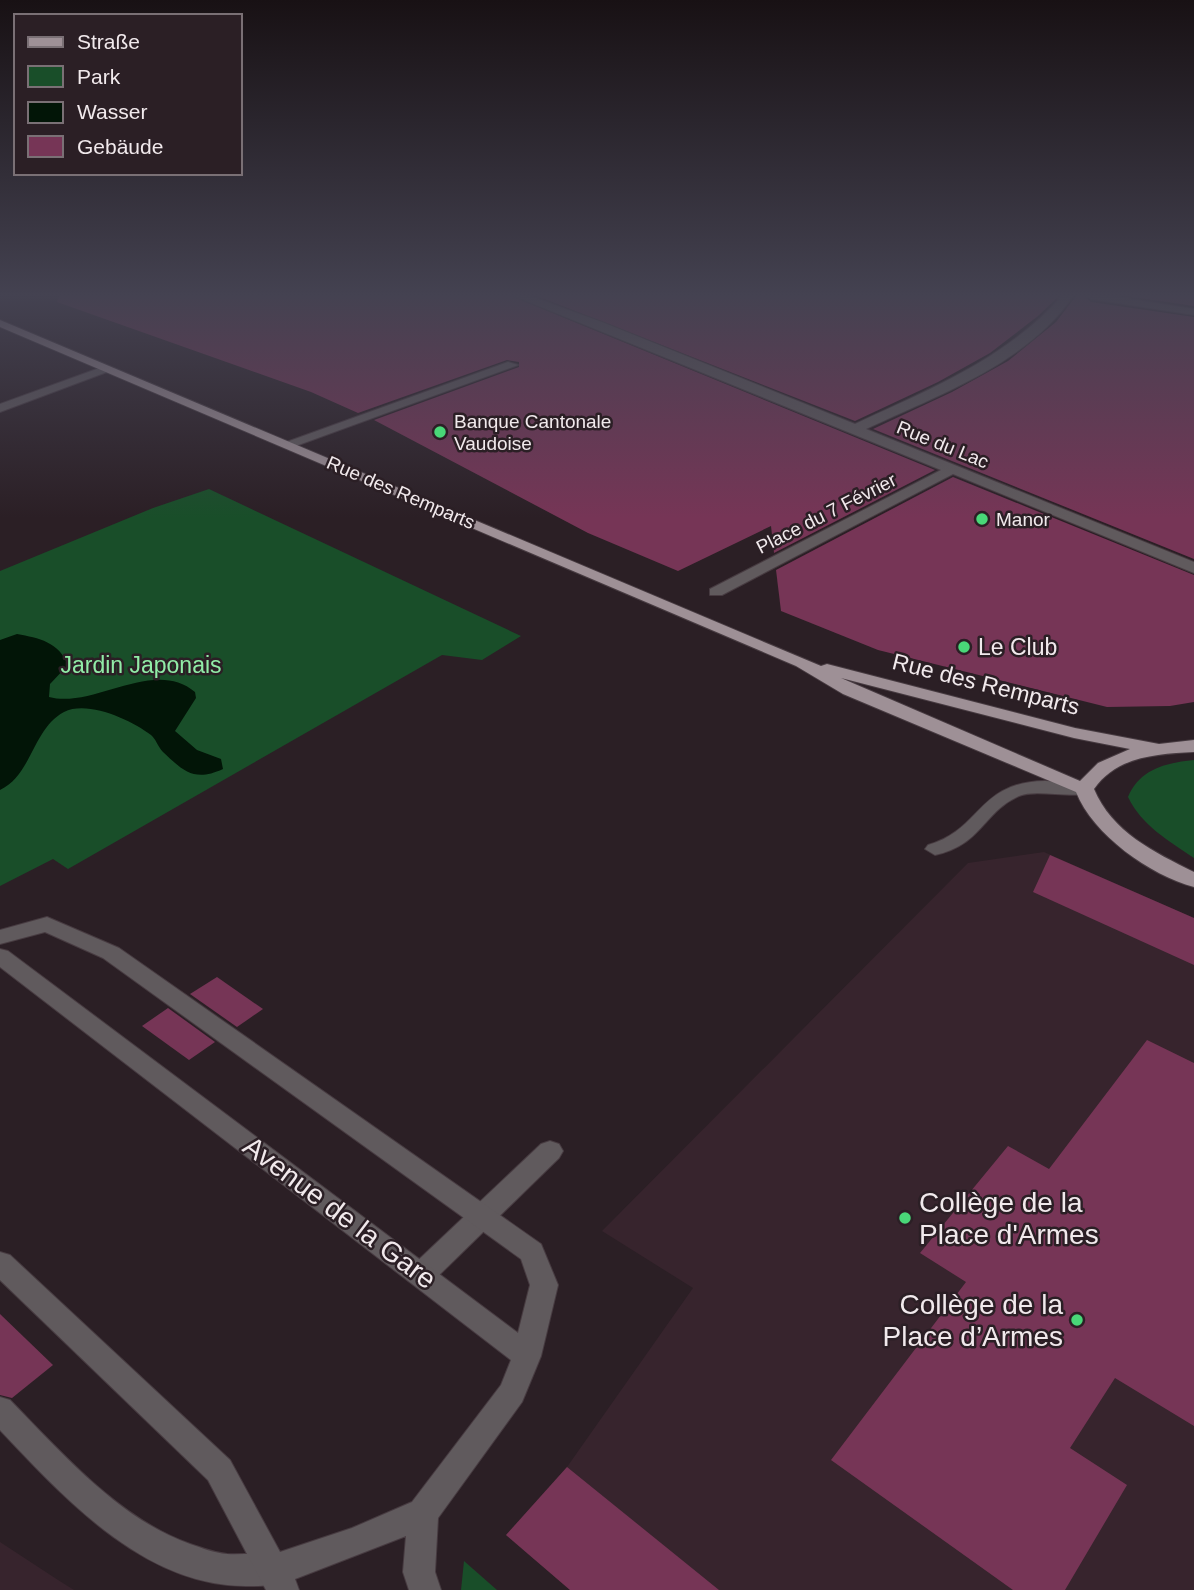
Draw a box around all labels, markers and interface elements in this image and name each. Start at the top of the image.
legend [14,14,242,175]
text: Straße [77,30,140,53]
text: Park [77,65,121,88]
text: Wasser [77,100,147,123]
text: Gebäude [77,135,163,158]
place label: Banque Cantonale Vaudoise [454,411,611,454]
street label: Rue du Lac [894,417,992,472]
marker: Banque Cantonale Vaudoise [432,424,448,440]
street label: Rue des Remparts [324,452,478,533]
street label: Place du 7 Février [753,469,900,558]
place label: Manor [996,509,1051,530]
marker: Manor [974,511,990,527]
place label: Le Club [978,634,1057,660]
marker: Le Club [956,639,972,655]
street label: Rue des Remparts [890,648,1082,720]
park label: Jardin Japonais [60,652,222,678]
street label: Avenue de la Gare [237,1130,442,1295]
place label: Collège de la Place d'Armes [919,1187,1099,1250]
marker: Collège de la Place d'Armes [897,1210,913,1226]
place label: Collège de la Place d’Armes [882,1289,1063,1352]
marker: Collège de la Place d’Armes [1069,1312,1085,1328]

